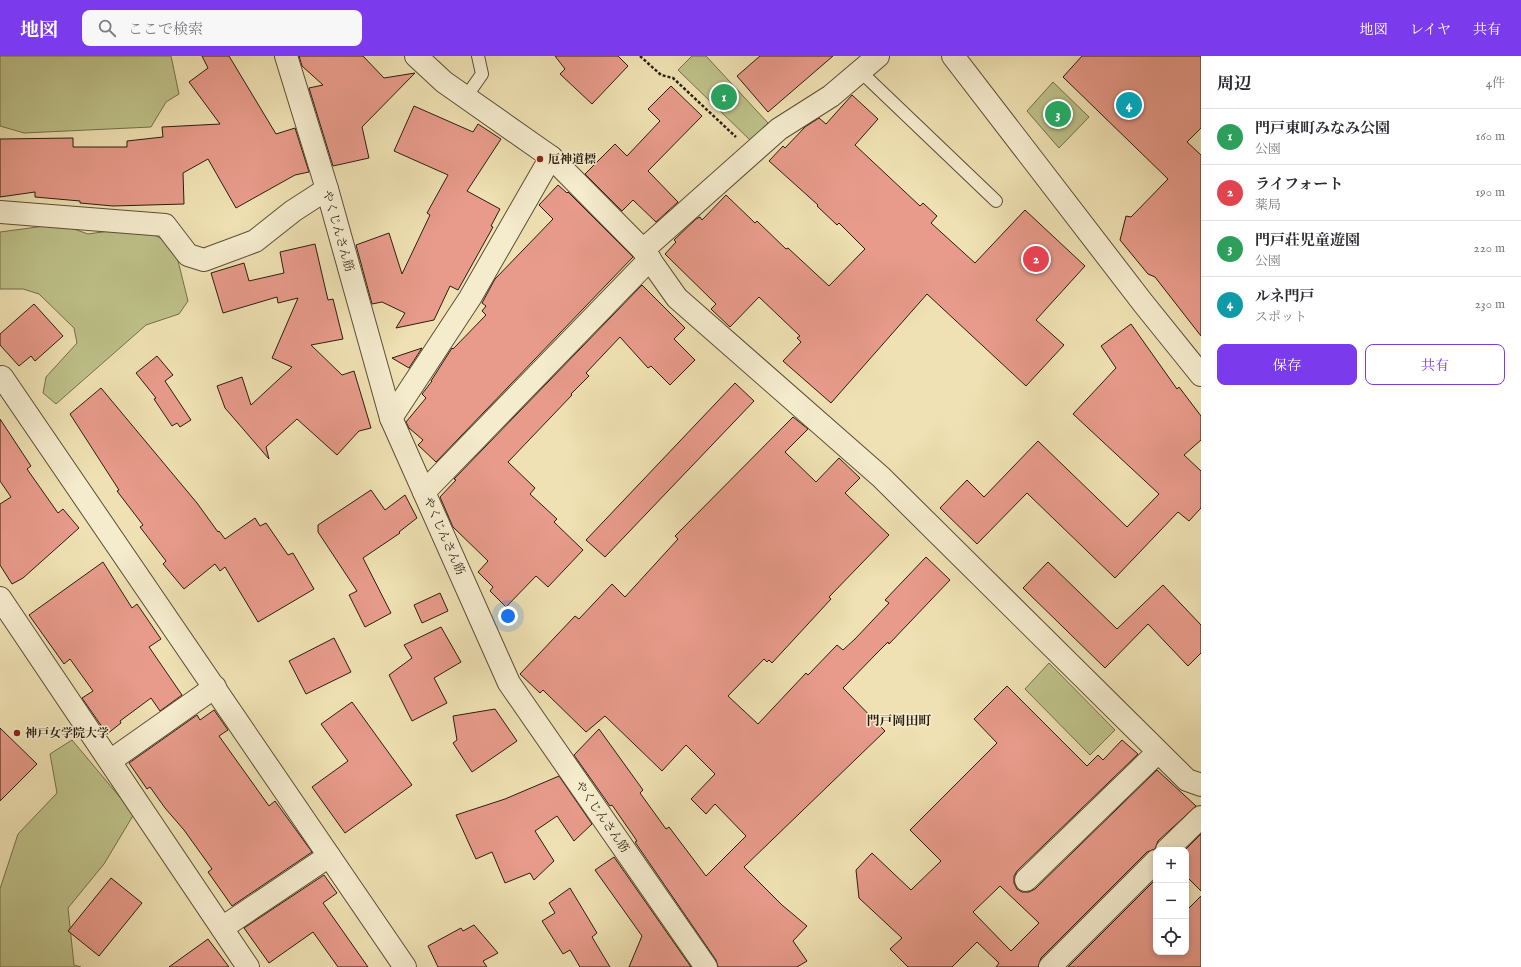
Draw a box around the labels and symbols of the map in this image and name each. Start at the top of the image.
pin: 1 [711,82,737,112]
pin: 4 [1116,90,1142,120]
pin: 3 [1045,99,1071,129]
place label: 厄神道標 [548,152,596,167]
marker: 厄神道標 [535,154,545,164]
street label: やくじんさん筋 [319,189,357,273]
pin: 2 [1023,244,1049,274]
street label: やくじんさん筋 [420,495,468,577]
your location [498,606,518,626]
district label: 門戸岡田町 [866,713,932,730]
place label: 神戸女学院大学 [25,726,109,741]
marker: 神戸女学院大学 [12,728,22,738]
street label: やくじんさん筋 [572,778,632,856]

